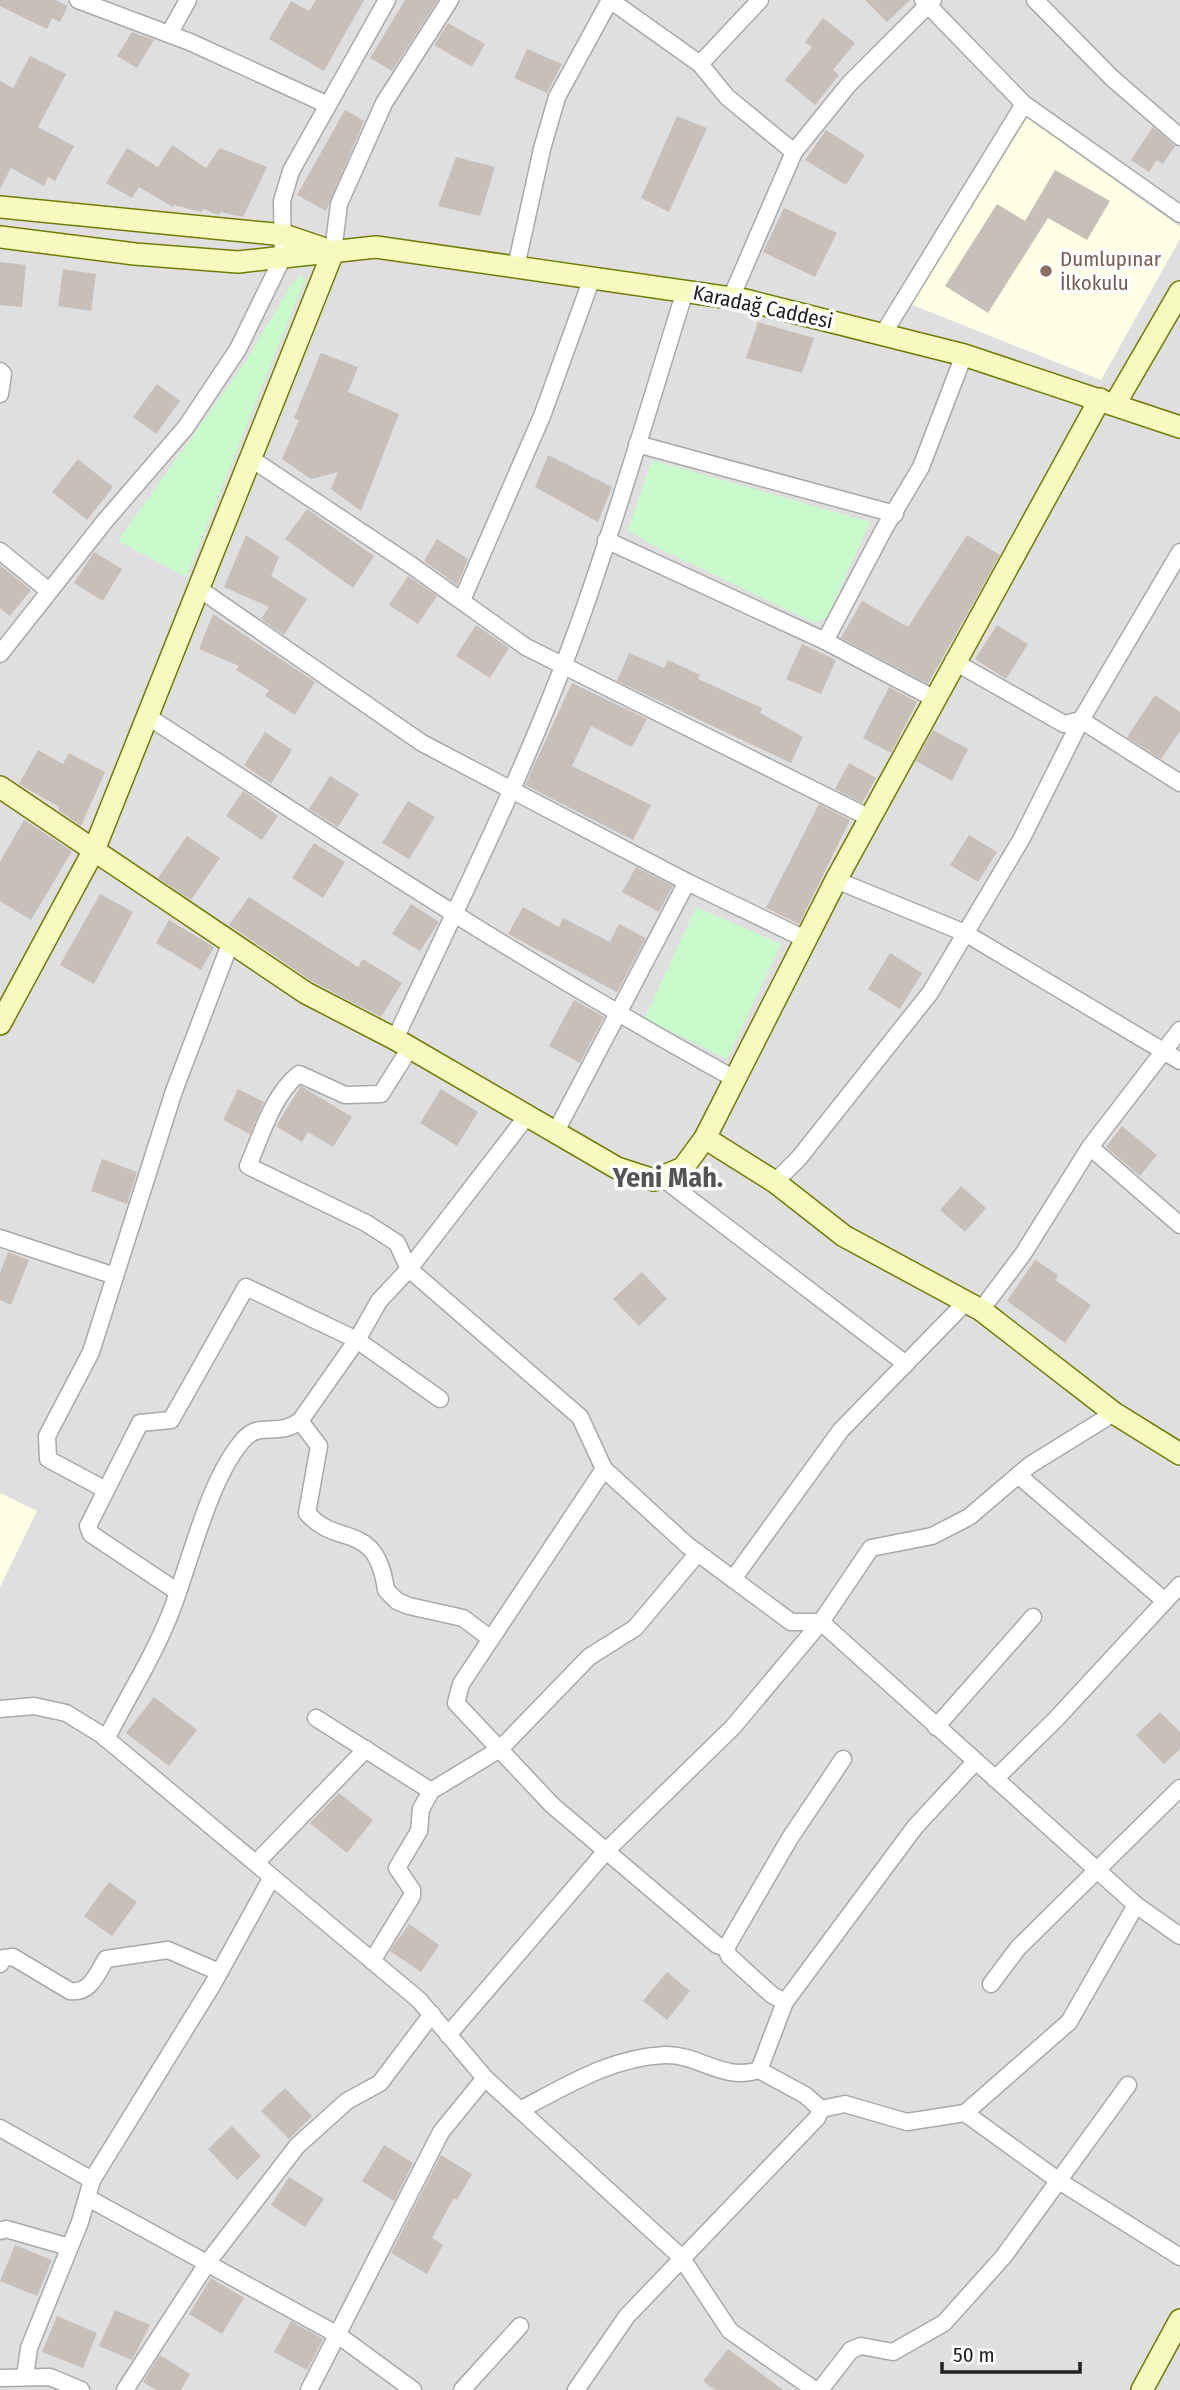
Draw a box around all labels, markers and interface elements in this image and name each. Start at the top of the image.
place label: Dumlupınar İlkokulu [1060,246,1162,296]
marker: Dumlupınar İlkokulu [1038,263,1054,279]
street label: Karadağ Caddesi [691,279,835,335]
district label: Yeni Mah. [612,1161,723,1194]
scale bar [942,2330,1080,2374]
text: 50 m [953,2342,995,2368]

